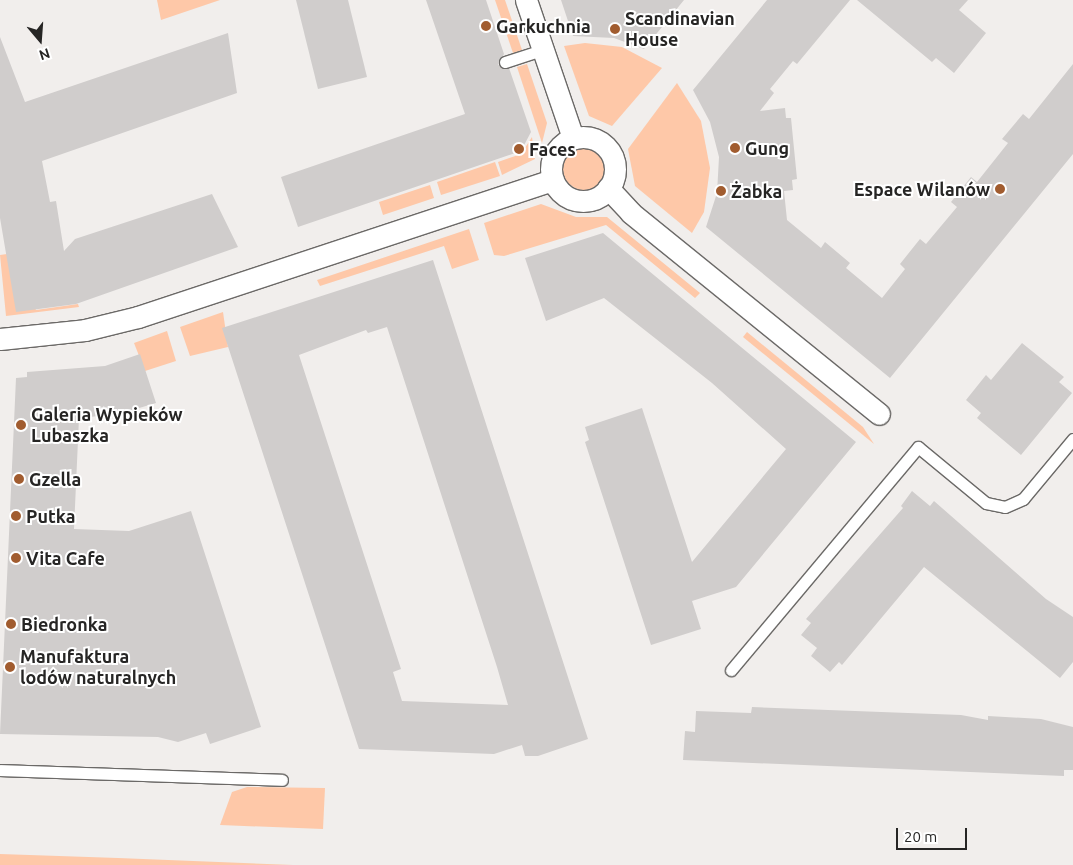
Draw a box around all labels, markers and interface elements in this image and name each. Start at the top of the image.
place label: Scandinavian House [625,8,735,50]
north arrow [15,15,65,65]
place label: Garkuchnia [496,15,591,37]
marker: Garkuchnia [480,20,492,32]
marker: Scandinavian House [609,23,621,35]
text: N [37,45,52,63]
place label: Gung [745,137,789,159]
place label: Faces [529,138,576,160]
marker: Gung [729,142,741,154]
marker: Faces [513,143,525,155]
place label: Espace Wilanów [854,178,990,200]
place label: Żabka [731,180,782,202]
marker: Espace Wilanów [994,183,1006,195]
marker: Żabka [715,185,727,197]
place label: Galeria Wypieków Lubaszka [31,404,183,446]
marker: Galeria Wypieków Lubaszka [15,419,27,431]
place label: Gzella [29,468,81,490]
marker: Gzella [13,473,25,485]
place label: Putka [26,505,75,527]
marker: Putka [10,510,22,522]
place label: Vita Cafe [26,547,105,569]
marker: Vita Cafe [10,552,22,564]
place label: Biedronka [21,613,107,635]
marker: Biedronka [5,618,17,630]
place label: Manufaktura lodów naturalnych [20,646,176,689]
marker: Manufaktura lodów naturalnych [4,661,16,673]
scale bar [898,818,969,850]
text: 20 m [904,828,937,845]

